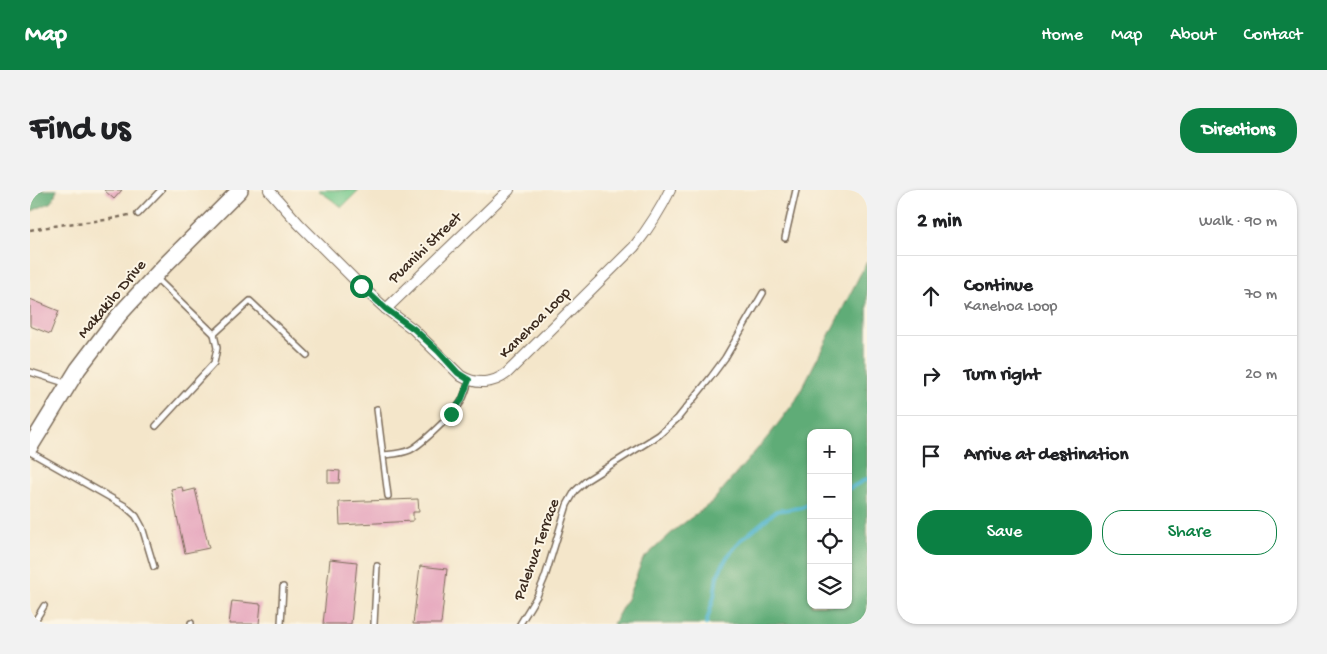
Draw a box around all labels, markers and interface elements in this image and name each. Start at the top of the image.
text: Map [25,21,67,50]
text: Home [1041,25,1083,46]
text: Map [1111,25,1142,46]
text: About [1170,25,1216,46]
text: Contact [1244,25,1302,46]
button: Directions [1180,108,1297,153]
text: Find us [30,110,130,151]
street label: Puanihi Street [385,208,468,289]
text: 2 min [917,210,962,235]
text: Walk · 90 m [1199,213,1277,232]
street label: Makakilo Drive [75,256,152,343]
route start [350,275,373,298]
text: Continue [964,275,1033,298]
icon: ahead [917,282,945,310]
street label: Kanehoa Loop [496,284,576,364]
text: 70 m [1244,286,1277,305]
text: Kanehoa Loop [964,298,1057,317]
icon: right [917,362,945,390]
text: Turn right [964,364,1040,387]
text: 20 m [1245,366,1277,385]
route end [440,403,463,426]
map controls [807,429,852,609]
button: + [807,429,852,474]
icon: arrive [917,442,945,470]
text: Arrive at destination [964,444,1128,467]
button: − [807,474,852,519]
street label: Palehua Terrace [511,496,565,604]
button: Save [917,510,1092,555]
button: Share [1102,510,1277,555]
button: locate [807,519,852,564]
button: layers [807,564,852,609]

